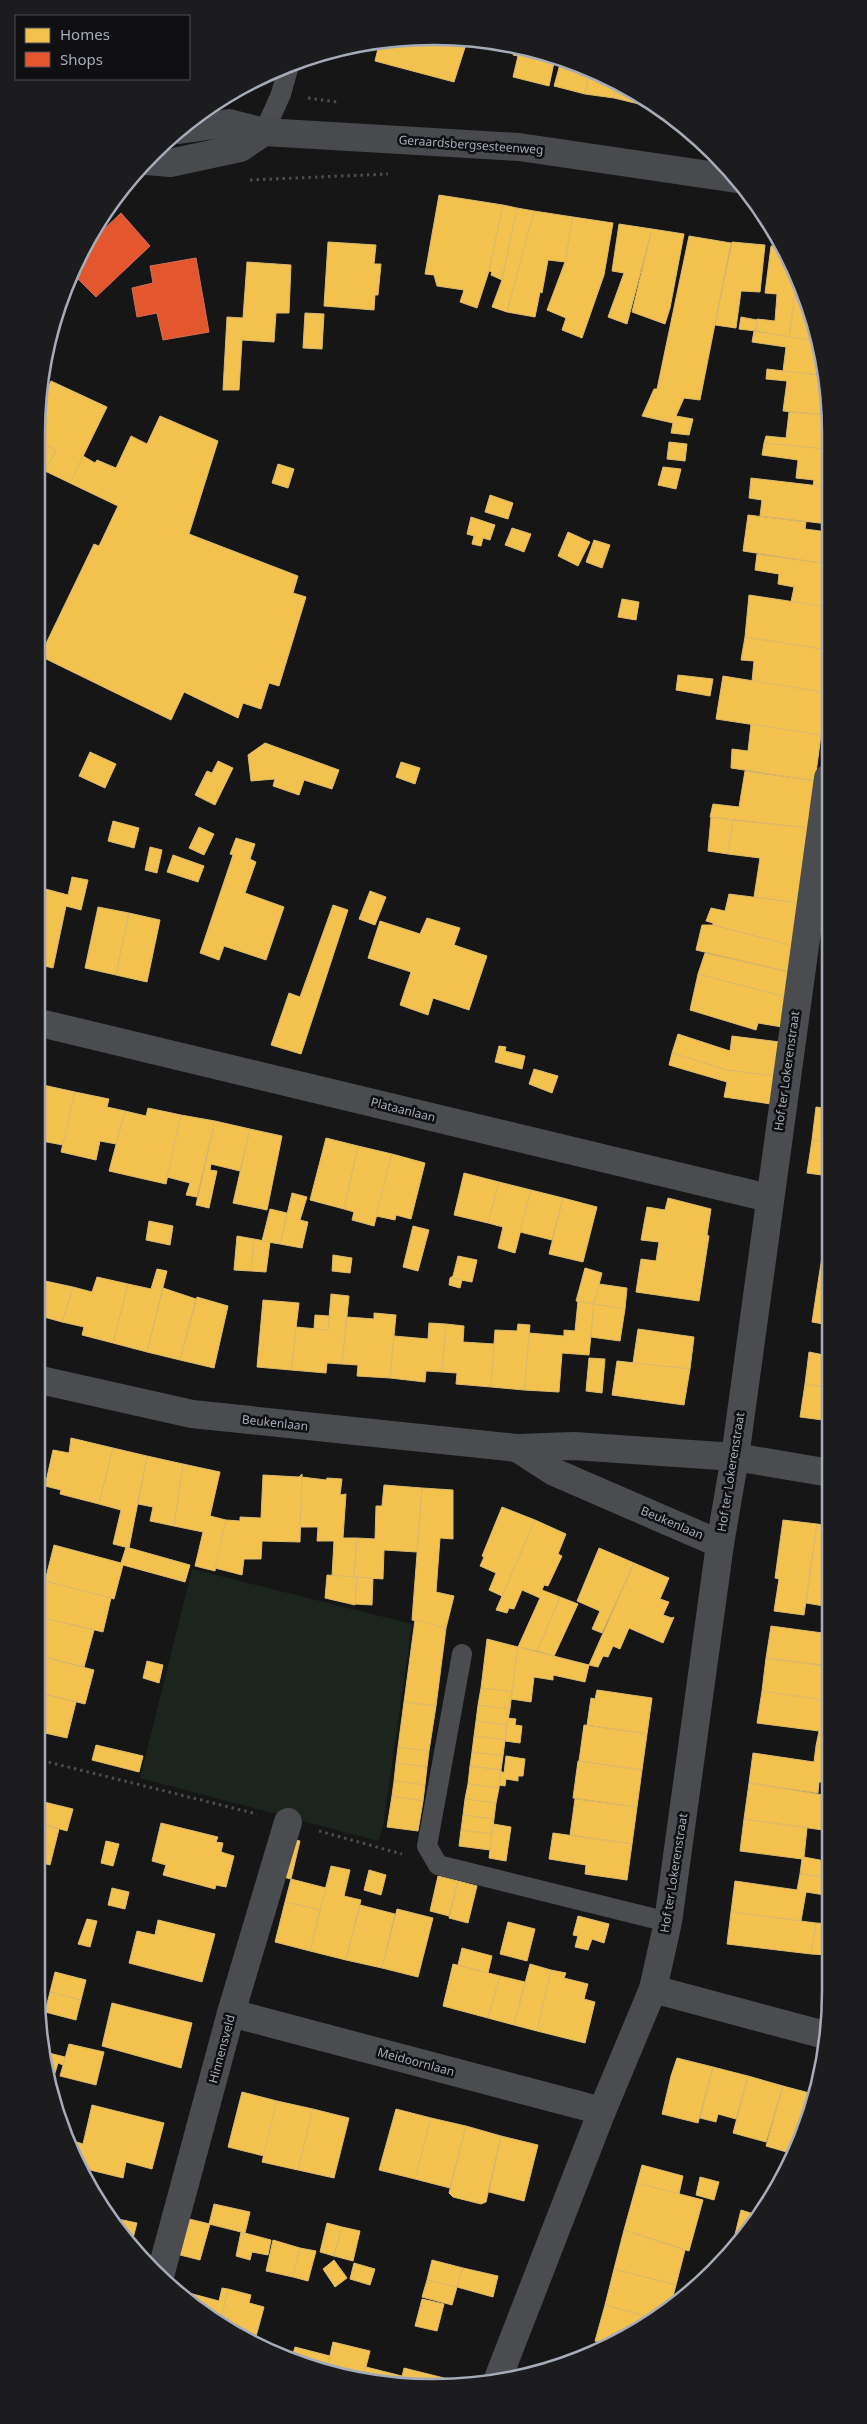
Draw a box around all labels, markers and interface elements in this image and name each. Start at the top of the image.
legend [15,15,190,80]
text: Homes [60,24,110,44]
text: Shops [60,49,103,69]
street label: Geraardsbergsesteenweg [398,131,544,158]
street label: Hof ter Lokerenstraat [770,1009,803,1132]
street label: Plataanlaan [369,1093,437,1126]
street label: Hof ter Lokerenstraat [713,1410,748,1533]
street label: Beukenlaan [241,1411,309,1434]
street label: Beukenlaan [638,1502,706,1543]
street label: Hof ter Lokerenstraat [656,1811,691,1934]
street label: Hinnensveld [204,2013,239,2085]
street label: Meidoornlaan [376,2043,456,2080]

